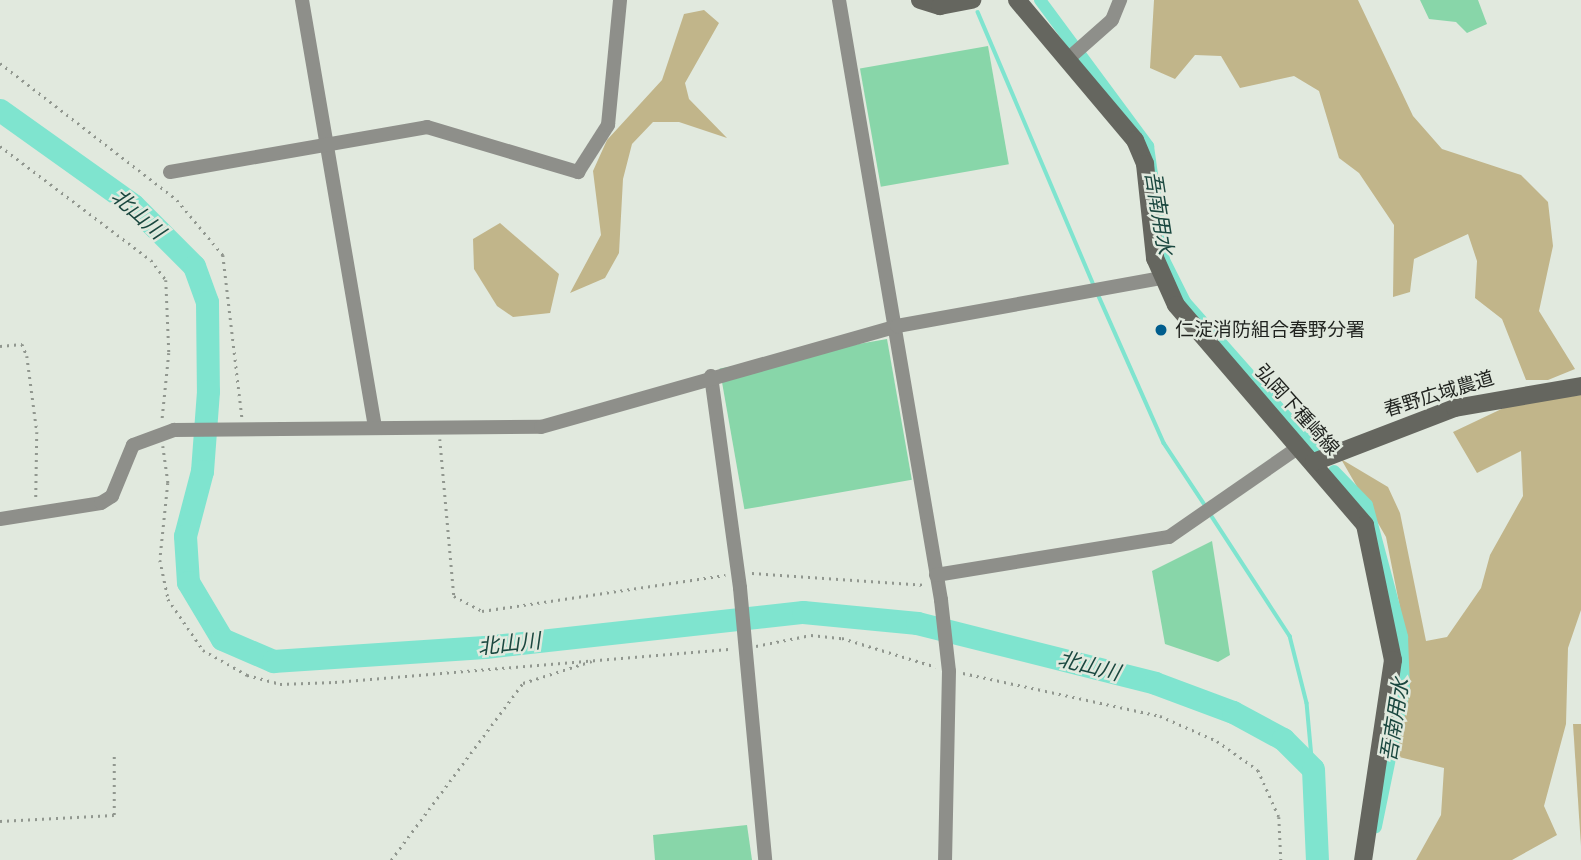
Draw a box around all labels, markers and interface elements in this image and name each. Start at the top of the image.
water label: 吾南用水 [1140,170,1178,256]
water label: 北山川 [106,184,170,244]
place label: 仁淀消防組合春野分署 [1175,319,1365,341]
marker: 仁淀消防組合春野分署 [1153,322,1169,338]
street label: 弘岡下種崎線 [1250,360,1344,460]
street label: 春野広域農道 [1381,366,1497,422]
water label: 北山川 [476,628,542,660]
water label: 北山川 [1055,646,1123,686]
water label: 吾南用水 [1376,677,1414,763]

